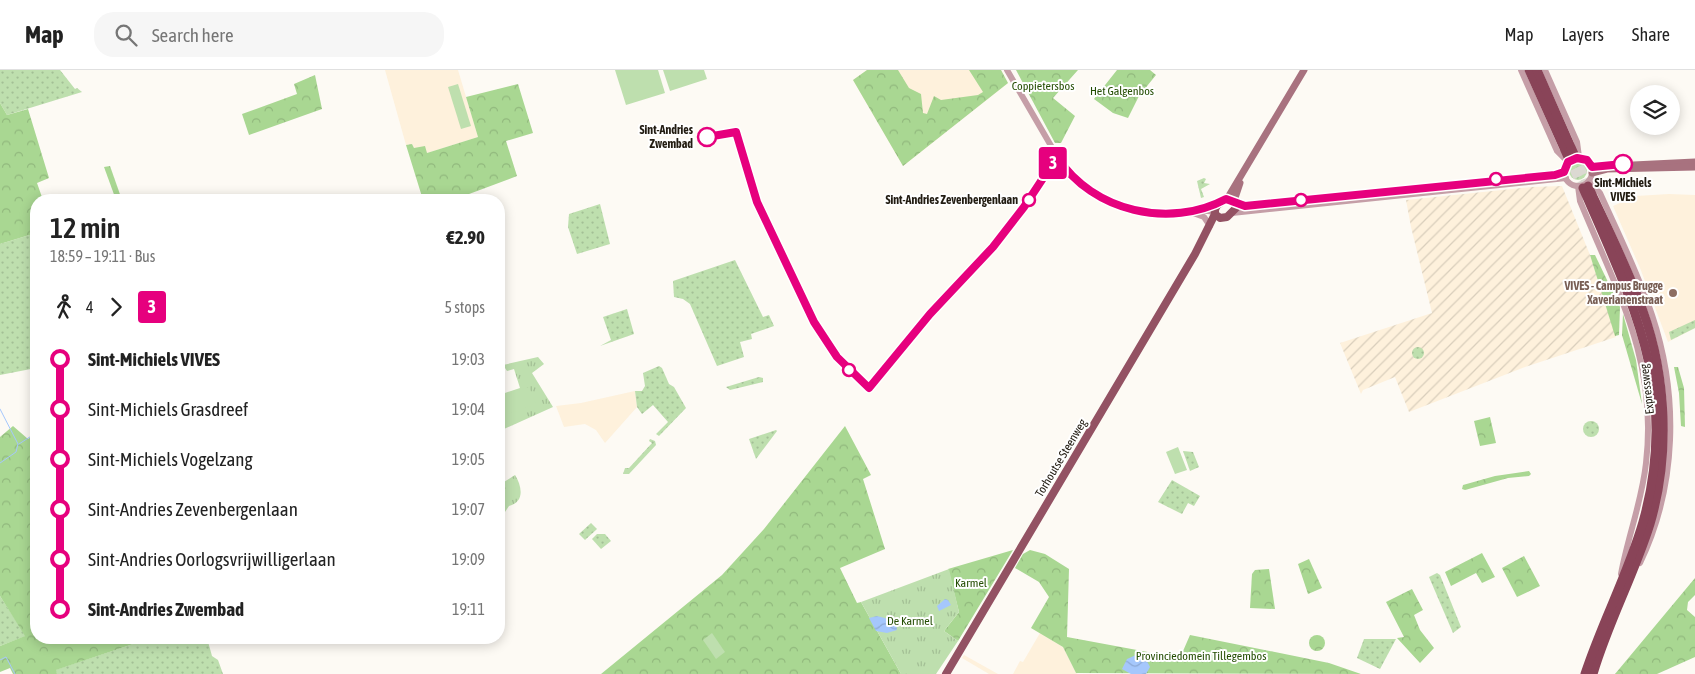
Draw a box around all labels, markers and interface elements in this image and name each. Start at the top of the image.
search box [94,12,444,57]
text: Map [25,21,64,48]
icon: search [112,21,140,49]
text: Search here [152,24,234,46]
text: Map [1504,24,1533,45]
text: Layers [1561,24,1604,45]
text: Share [1632,24,1670,45]
park label: Coppietersbos [1012,79,1074,93]
park label: Het Galgenbos [1090,84,1154,98]
map controls [1630,85,1680,135]
button: layers [1630,85,1680,135]
place label: Sint-Andries Zwembad [640,123,694,151]
marker: Sint-Andries Zwembad [697,127,717,147]
line badge: 3 [1037,147,1069,179]
text: 3 [1049,152,1057,173]
marker: Sint-Michiels VIVES [1613,154,1633,174]
unlabelled marker [1489,172,1503,186]
place label: Sint-Michiels VIVES [1595,176,1652,204]
place label: Sint-Andries Zevenbergenlaan [885,193,1018,207]
marker: Sint-Andries Zevenbergenlaan [1022,193,1036,207]
unlabelled marker [1294,193,1308,207]
text: 12 min [50,212,120,244]
text: €2.90 [446,226,485,248]
text: 18:59 – 19:11 · Bus [50,247,155,265]
place label: VIVES - Campus Brugge Xaverianenstraat [1563,279,1664,307]
marker: VIVES - Campus Brugge Xaverianenstraat [1667,287,1679,299]
icon: walk [50,293,78,321]
icon: forward [102,293,130,321]
text: 3 [148,296,156,317]
text: 4 [86,298,94,316]
text: 5 stops [444,298,485,316]
text: Sint-Michiels VIVES [88,348,220,370]
text: 19:03 [452,350,485,368]
street label: Expressweg [1637,362,1657,415]
unlabelled marker [842,363,856,377]
text: Sint-Michiels Grasdreef [88,398,248,420]
text: 19:04 [452,400,485,418]
street label: Torhoutse Steenweg [1032,416,1090,500]
text: Sint-Michiels Vogelzang [88,448,253,470]
text: 19:05 [452,450,485,468]
text: Sint-Andries Zevenbergenlaan [88,498,298,520]
text: 19:07 [452,500,485,518]
text: Sint-Andries Oorlogsvrijwilligerlaan [88,548,336,570]
text: 19:09 [452,550,485,568]
park label: Karmel [955,576,988,590]
text: Sint-Andries Zwembad [88,598,244,620]
text: 19:11 [452,600,485,618]
park label: De Karmel [887,614,934,628]
park label: Provinciedomein Tillegembos [1136,649,1266,663]

